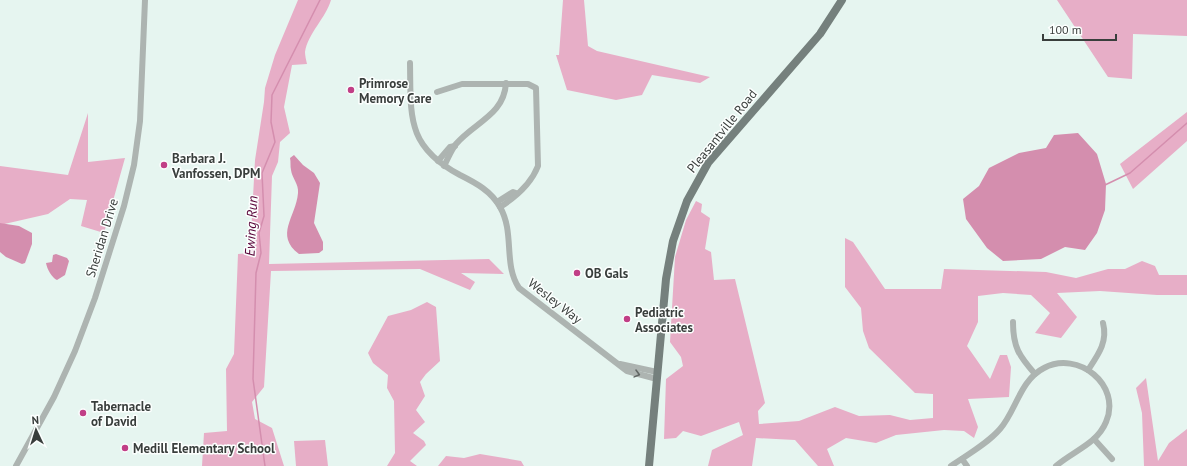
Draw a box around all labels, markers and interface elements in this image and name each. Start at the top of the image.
scale bar [1043,16,1116,42]
text: 100 m [1049,22,1082,37]
place label: Primrose Memory Care [359,75,432,107]
marker: Primrose Memory Care [346,85,356,95]
street label: Pleasantville Road [683,86,761,176]
place label: Barbara J. Vanfossen, DPM [171,150,260,182]
marker: Barbara J. Vanfossen, DPM [159,160,169,170]
water label: Ewing Run [240,195,262,257]
street label: Sheridan Drive [82,196,122,280]
place label: OB Gals [585,265,629,282]
marker: OB Gals [572,268,582,278]
street label: Wesley Way [525,275,585,327]
place label: Pediatric Associates [635,304,693,336]
marker: Pediatric Associates [622,314,632,324]
one-way arrow [634,370,640,378]
place label: Tabernacle of David [91,398,152,430]
marker: Tabernacle of David [78,408,88,418]
north arrow [16,410,56,450]
text: N [31,413,39,427]
place label: Medill Elementary School [133,440,275,457]
marker: Medill Elementary School [120,443,130,453]

